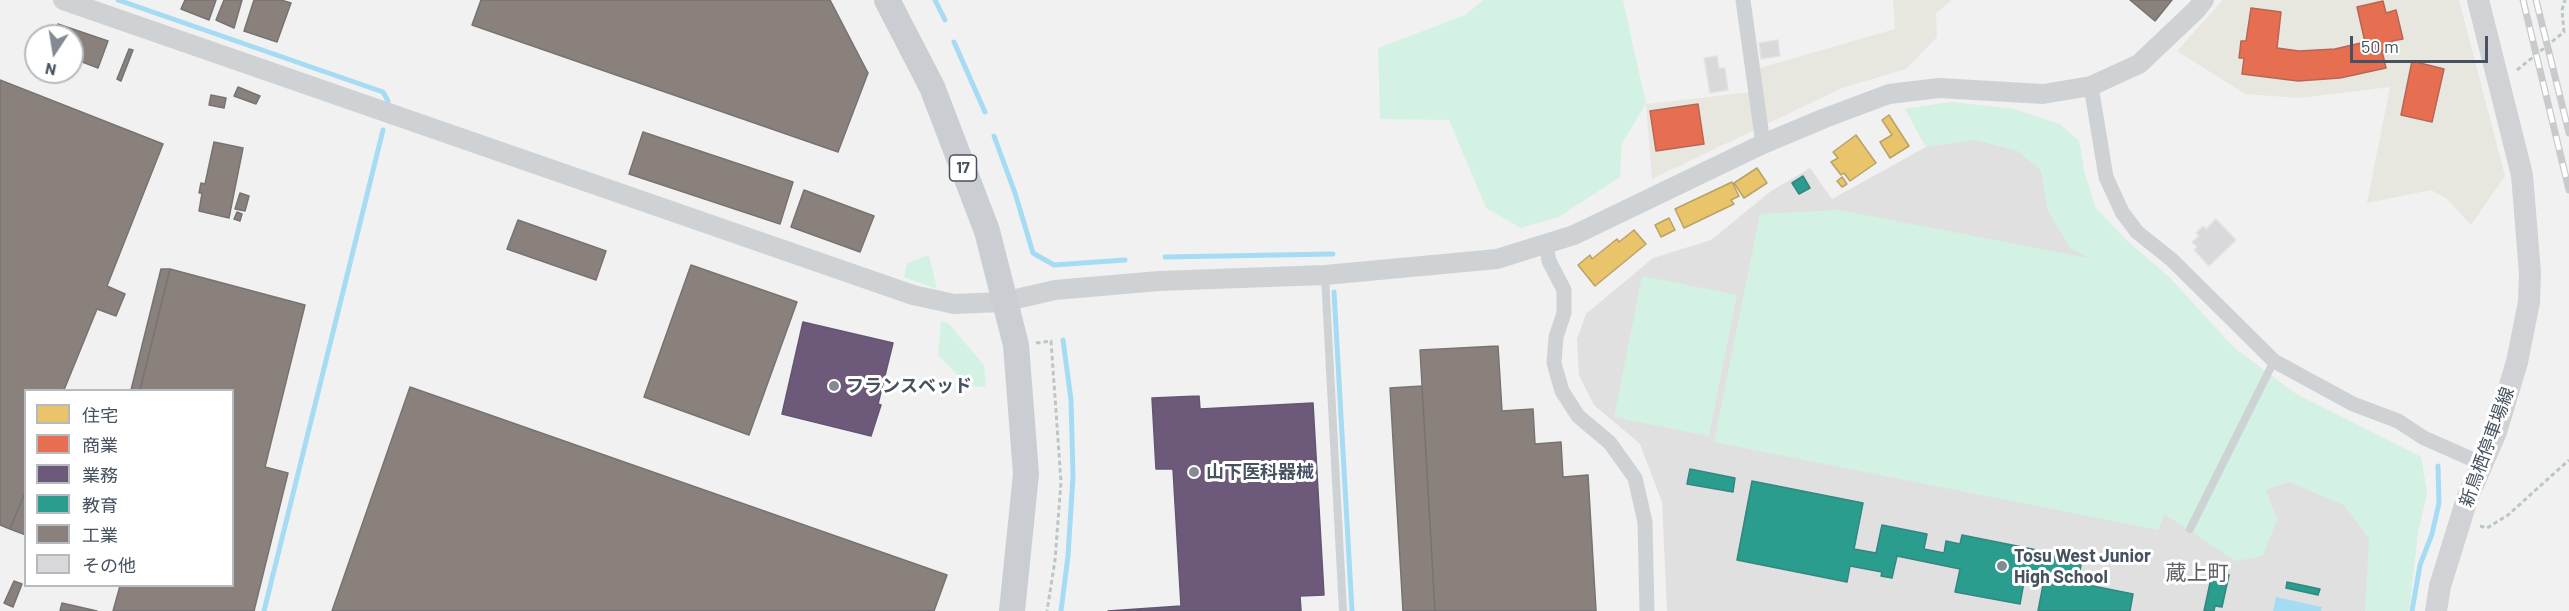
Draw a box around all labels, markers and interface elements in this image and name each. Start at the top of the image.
north arrow [24,24,84,84]
scale bar [2353,24,2491,62]
text: 50 m [2361,35,2399,57]
text: N [43,60,58,81]
road number: 17 [950,155,976,181]
place label: フランスベッド [846,375,972,397]
marker: フランスベッド [827,379,841,393]
street label: 新鳥栖停車場線 [2455,384,2519,510]
legend [24,389,234,587]
text: 住宅 [82,404,118,426]
text: 商業 [82,434,118,456]
place label: 山下医科器械 [1206,461,1314,483]
text: 業務 [82,464,118,486]
marker: 山下医科器械 [1187,465,1201,479]
text: 教育 [82,494,118,516]
text: 工業 [82,524,118,546]
place label: Tosu West Junior High School [2014,545,2151,588]
text: その他 [82,554,136,576]
marker: Tosu West Junior High School [1995,559,2009,573]
district label: 蔵上町 [2166,560,2228,586]

